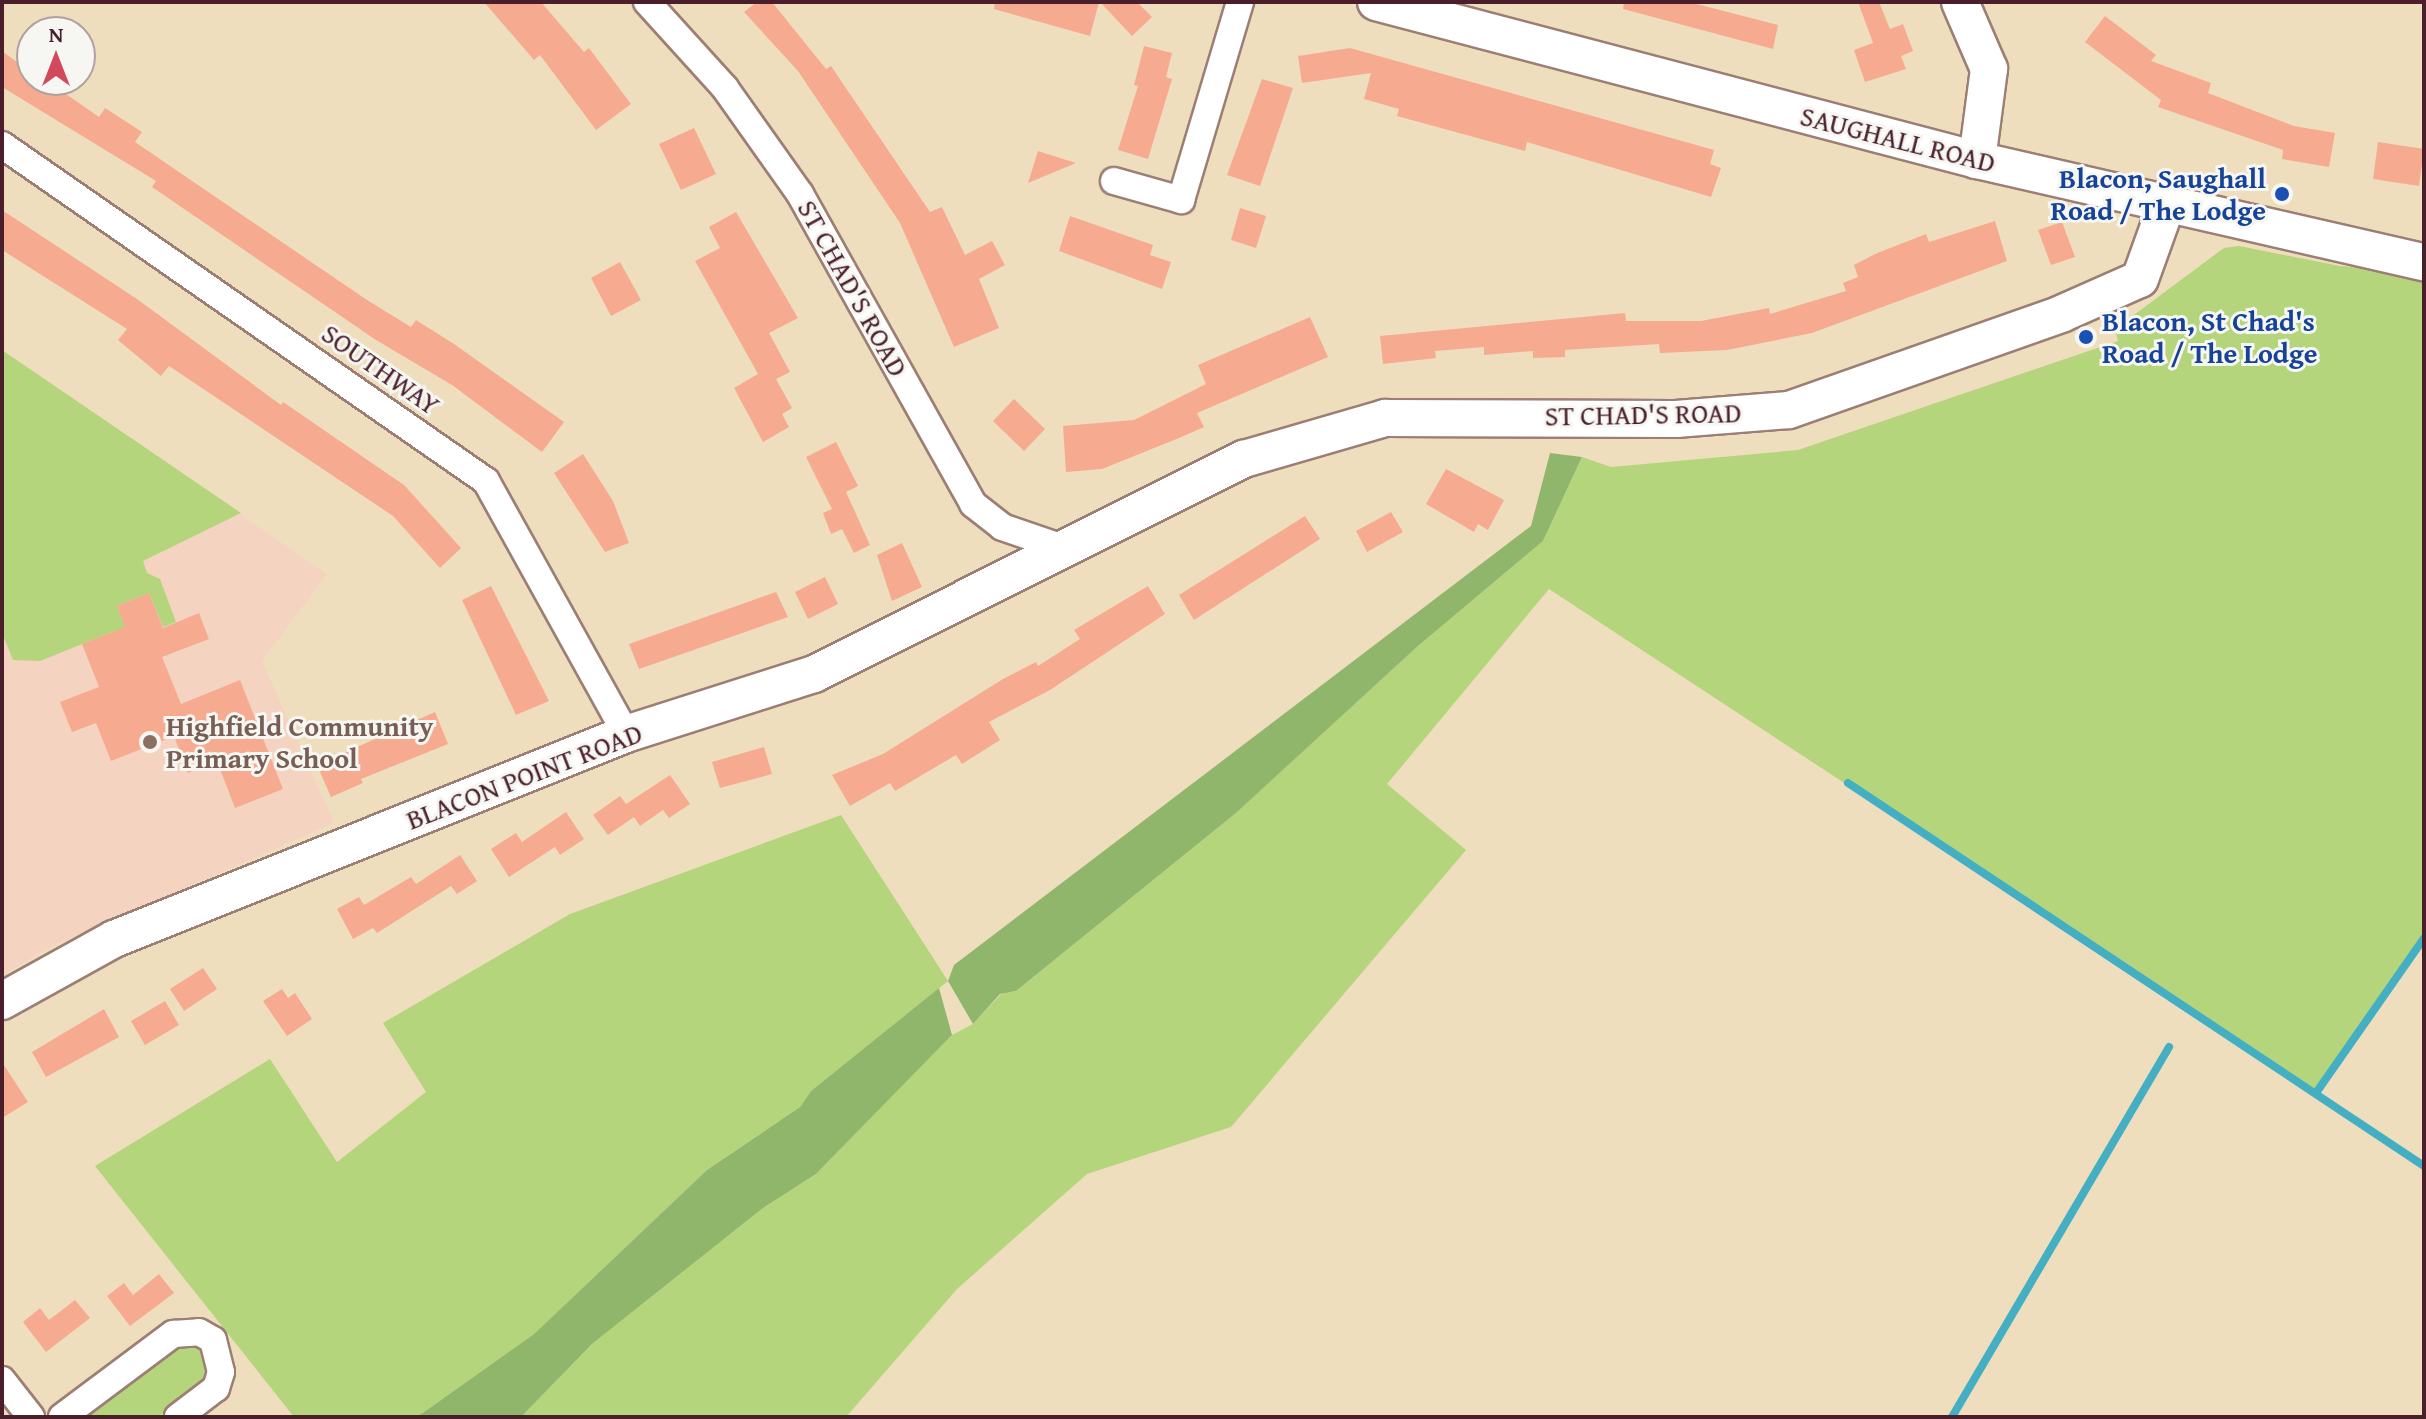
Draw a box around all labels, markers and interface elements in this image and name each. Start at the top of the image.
north arrow [16,16,96,96]
text: N [49,18,63,50]
street label: SAUGHALL ROAD [1797,99,1999,179]
place label: Blacon, Saughall Road / The Lodge [2051,161,2266,227]
marker: Blacon, Saughall Road / The Lodge [2273,185,2291,203]
street label: ST CHAD'S ROAD [791,194,915,382]
place label: Blacon, St Chad's Road / The Lodge [2102,304,2317,370]
street label: SOUTHWAY [316,316,446,422]
marker: Blacon, St Chad's Road / The Lodge [2077,328,2095,346]
street label: ST CHAD'S ROAD [1544,395,1742,433]
place label: Highfield Community Primary School [166,709,433,775]
street label: BLACON POINT ROAD [401,716,647,836]
marker: Highfield Community Primary School [141,733,159,751]

